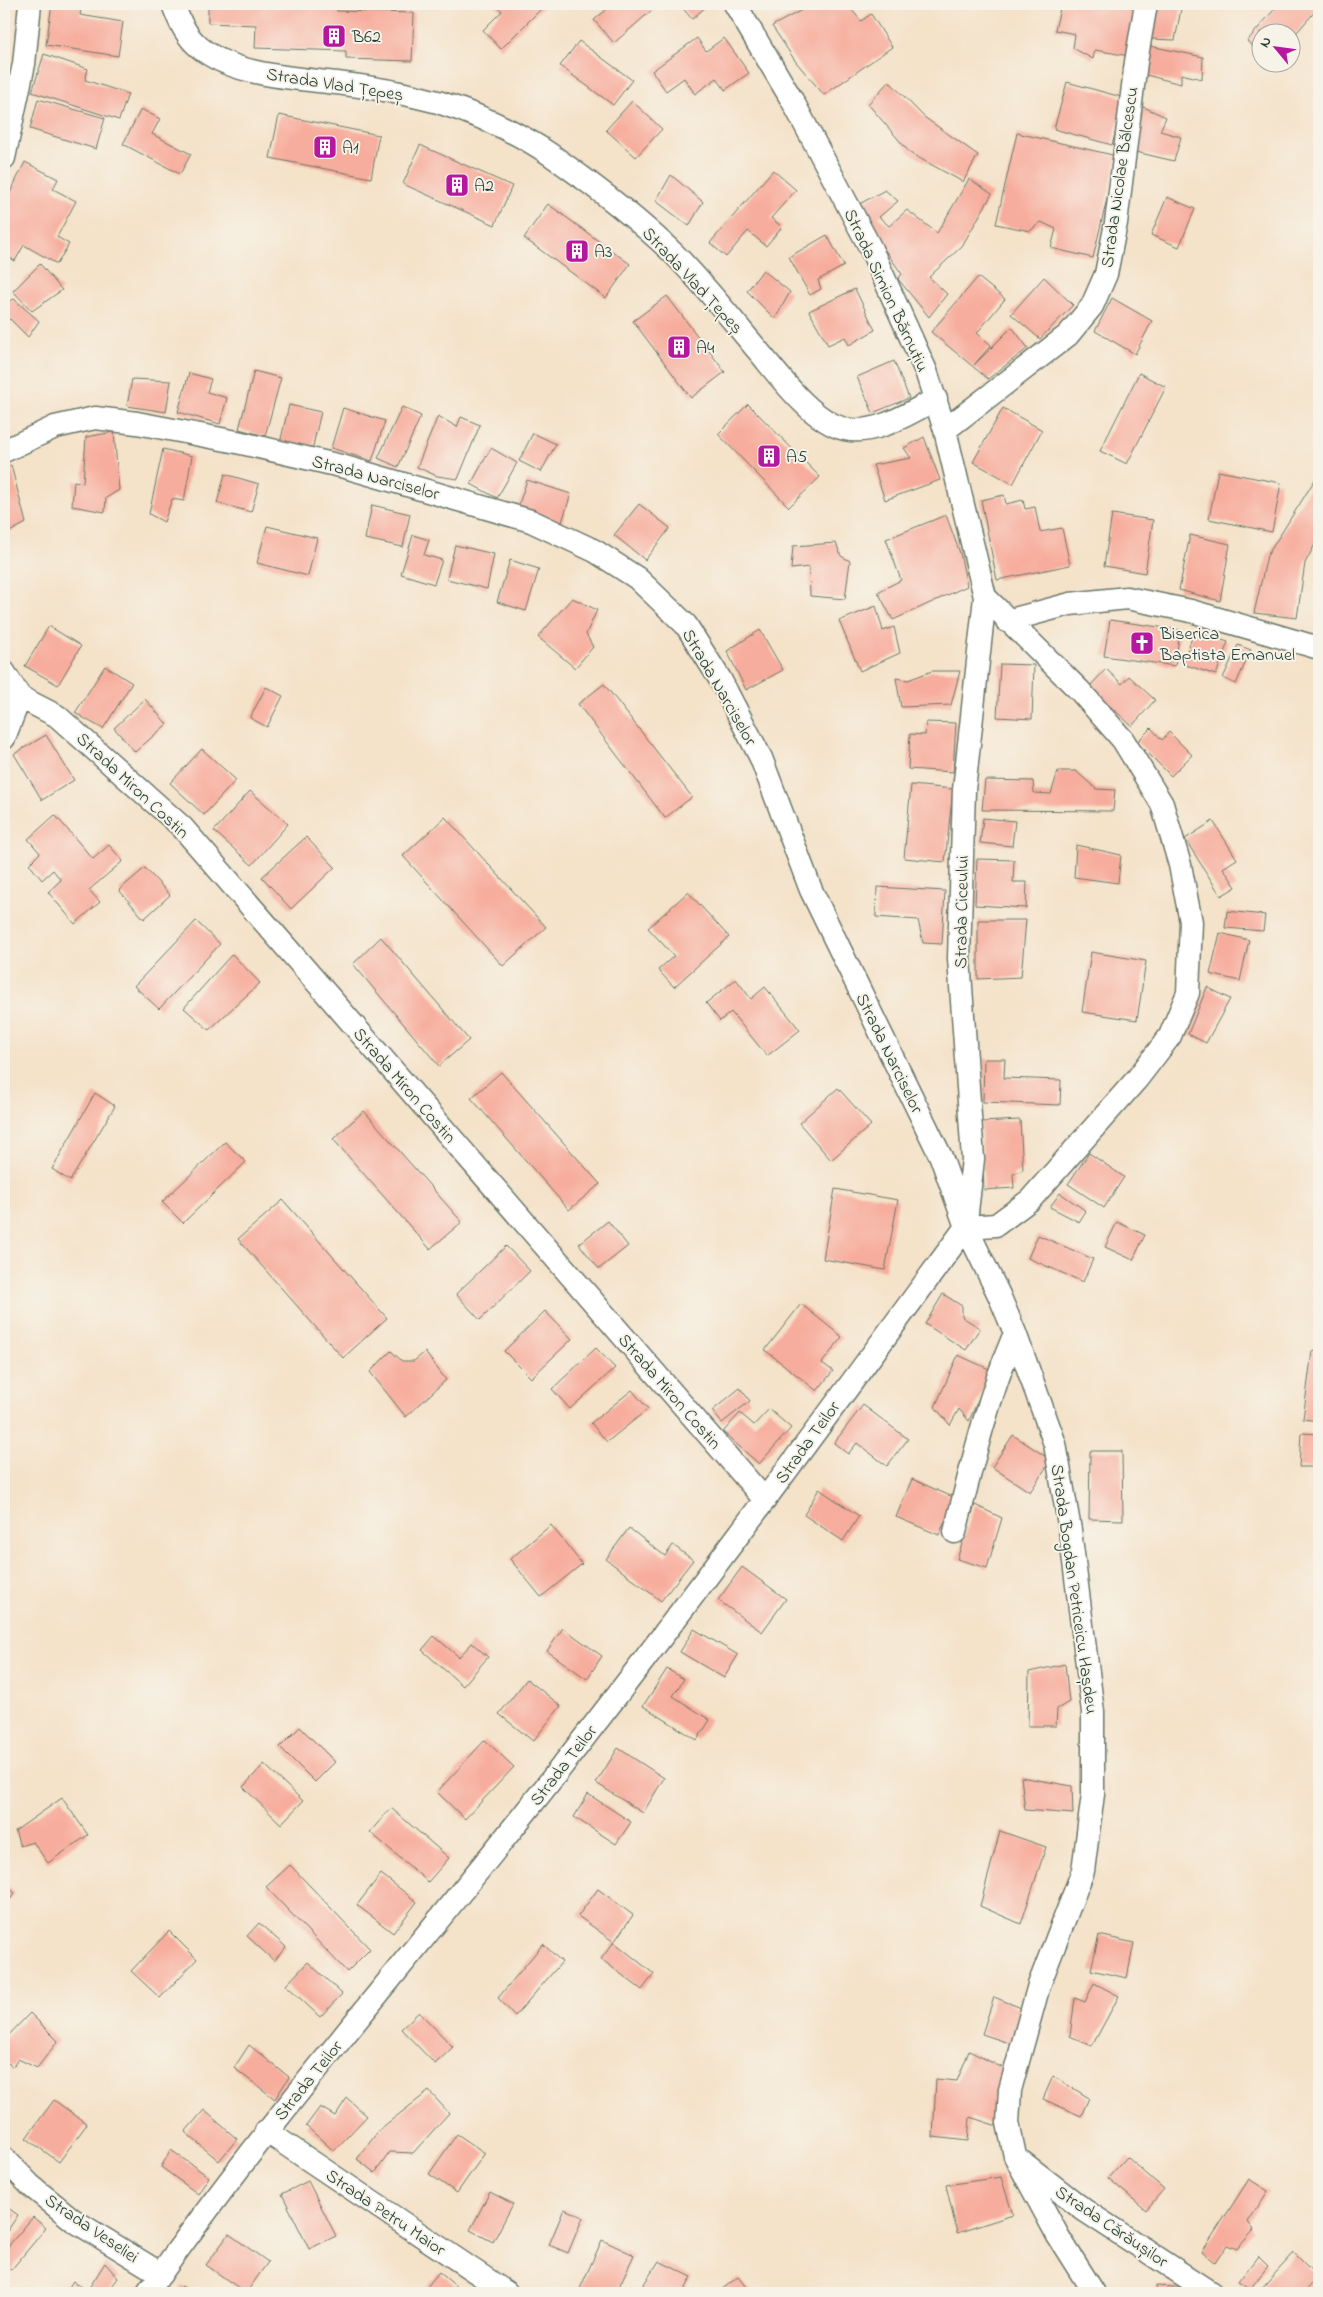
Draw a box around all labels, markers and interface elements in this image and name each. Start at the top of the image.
north arrow [1250,22,1300,72]
building icon: B62 [321,23,347,49]
place label: B62 [351,25,381,51]
text: N [1254,33,1277,52]
street label: Strada Vlad Țepeș [264,62,405,110]
street label: Strada Nicolae Bălcescu [1095,85,1147,269]
building icon: A1 [312,134,338,160]
place label: A1 [342,136,359,162]
building icon: A2 [444,172,470,198]
place label: A2 [474,174,494,200]
street label: Strada Simion Bărnuțiu [836,205,934,377]
street label: Strada Vlad Țepeș [635,222,748,341]
building icon: A3 [564,238,590,264]
place label: A3 [594,240,613,266]
building icon: A4 [666,334,692,360]
place label: A4 [696,336,715,362]
building icon: A5 [756,443,782,469]
place label: A5 [786,445,807,471]
street label: Strada Narciselor [309,449,443,509]
place label: Biserica Baptista Emanuel [1159,622,1295,669]
street label: Strada Narciselor [674,625,763,752]
church icon: Biserica Baptista Emanuel [1129,630,1155,656]
street label: Strada Miron Costin [69,727,194,846]
street label: Strada Ciceului [949,855,977,969]
street label: Strada Narciselor [848,989,929,1119]
street label: Strada Miron Costin [346,1023,461,1150]
street label: Strada Miron Costin [611,1329,726,1456]
street label: Strada Teilor [770,1396,848,1490]
street label: Strada Bogdan Petriceicu Hașdeu [1042,1463,1103,1716]
street label: Strada Teilor [525,1720,605,1812]
street label: Strada Teilor [269,2035,350,2127]
street label: Strada Petru Maior [320,2164,450,2264]
street label: Strada Cărăușilor [1049,2180,1173,2275]
street label: Strada Veseliei [39,2189,143,2271]

